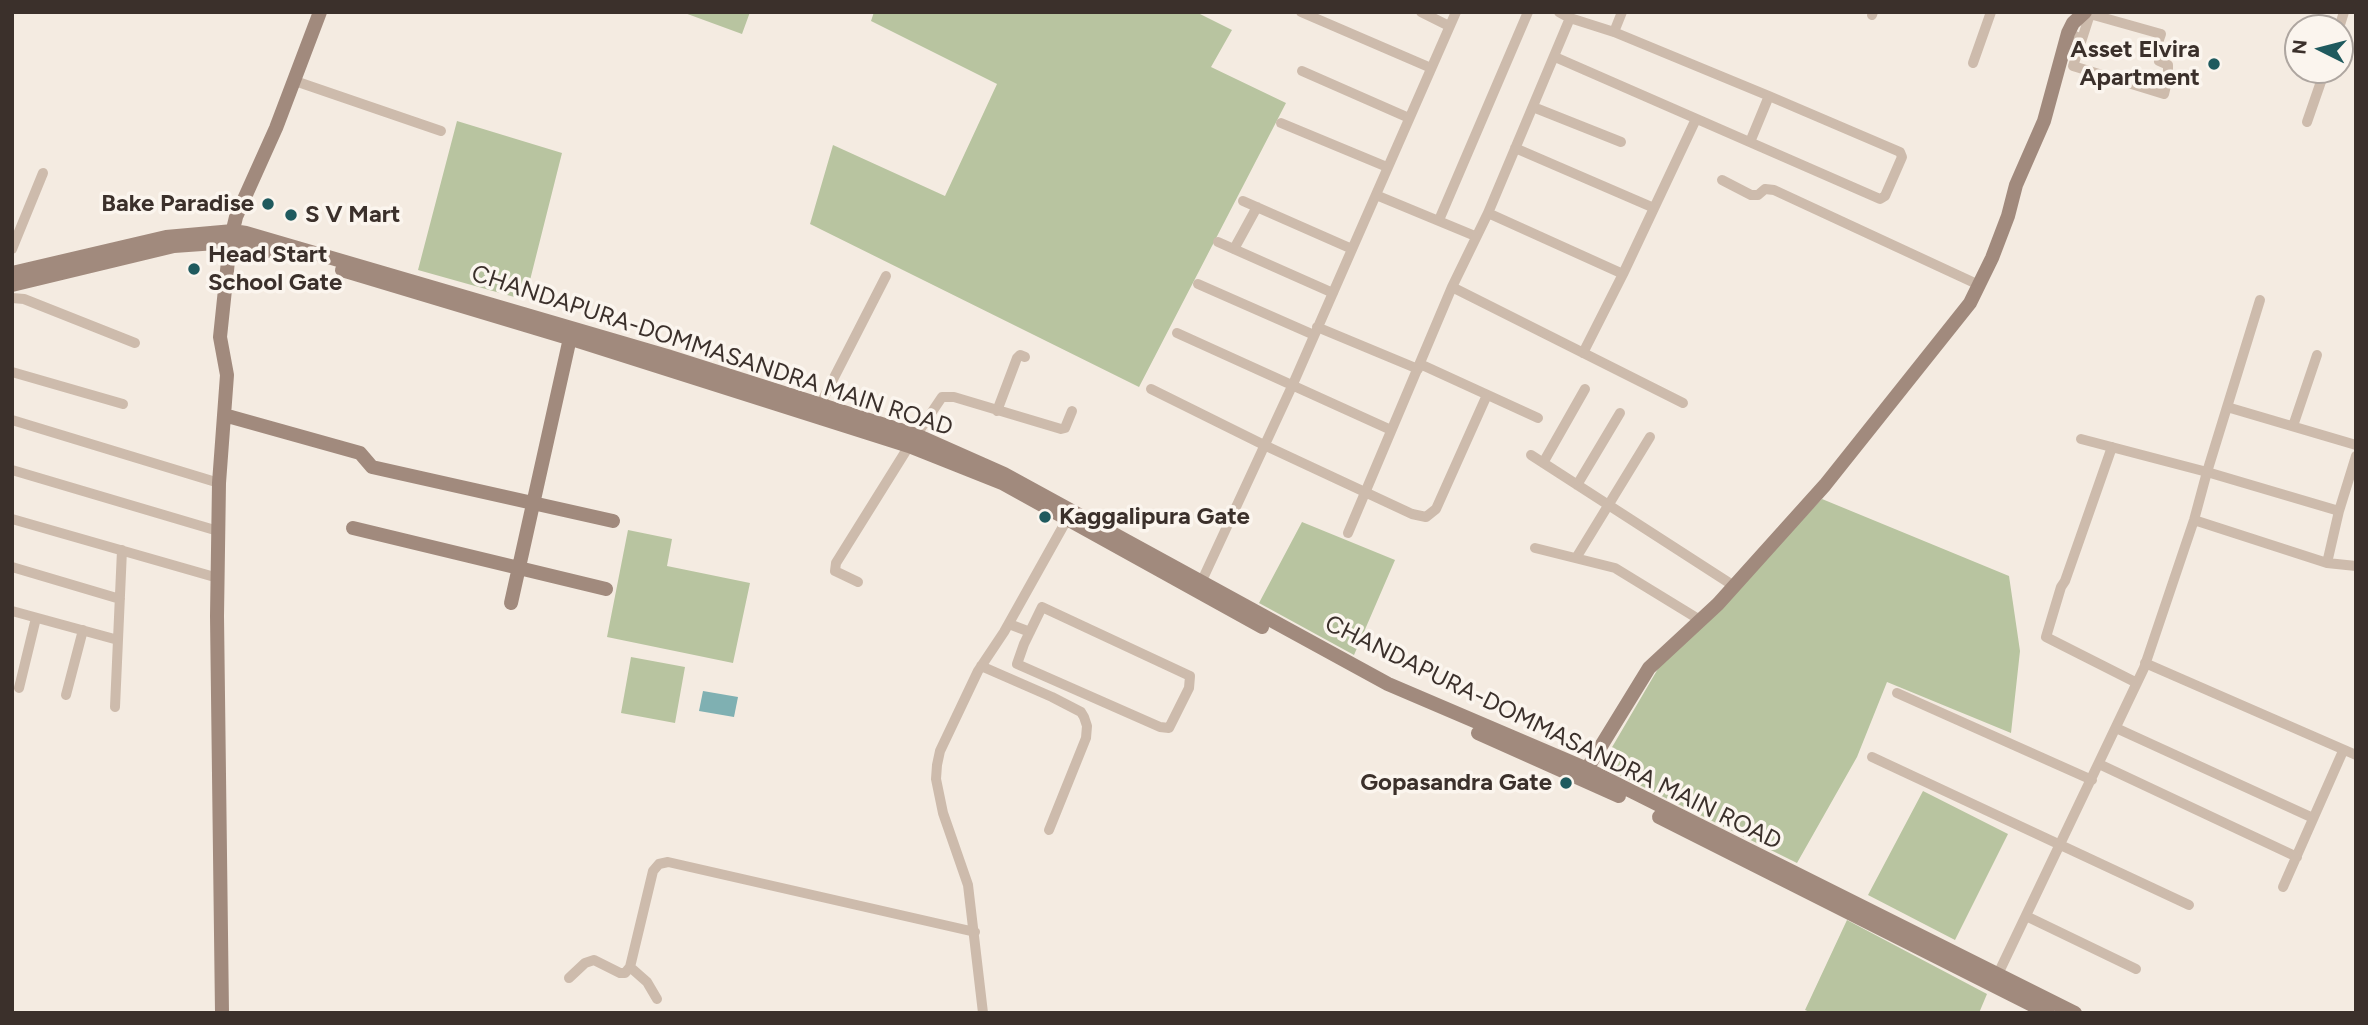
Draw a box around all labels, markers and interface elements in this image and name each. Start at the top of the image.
north arrow [2284,14,2354,84]
place label: Asset Elvira Apartment [2070,36,2200,92]
text: N [2287,38,2312,55]
marker: Asset Elvira Apartment [2206,56,2222,72]
place label: Bake Paradise [101,190,254,218]
marker: Bake Paradise [260,196,276,212]
place label: S V Mart [305,201,400,229]
marker: S V Mart [283,207,299,223]
place label: Head Start School Gate [208,241,342,297]
street label: CHANDAPURA-DOMMASANDRA MAIN ROAD [468,259,956,443]
marker: Head Start School Gate [186,261,202,277]
place label: Kaggalipura Gate [1059,503,1250,531]
marker: Kaggalipura Gate [1037,509,1053,525]
street label: CHANDAPURA-DOMMASANDRA MAIN ROAD [1320,610,1786,856]
place label: Gopasandra Gate [1360,769,1552,797]
marker: Gopasandra Gate [1558,775,1574,791]

